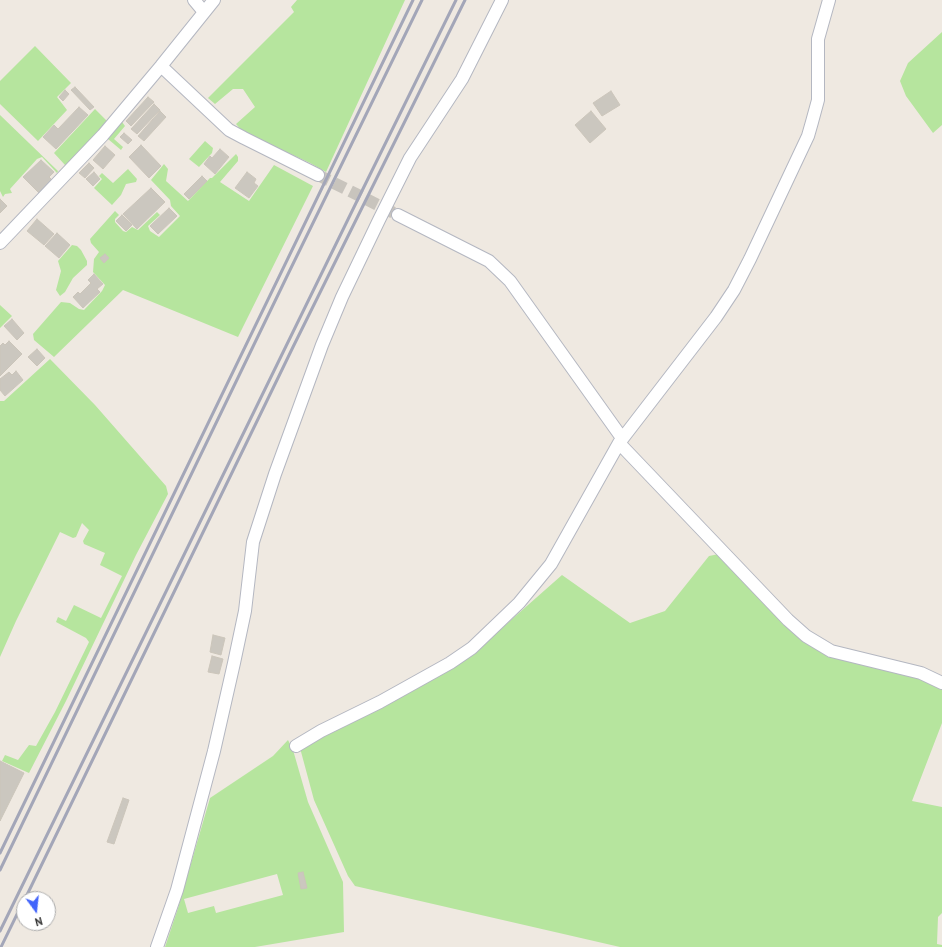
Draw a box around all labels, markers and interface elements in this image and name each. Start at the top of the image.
north arrow [16,891,56,931]
text: N [34,914,44,929]

